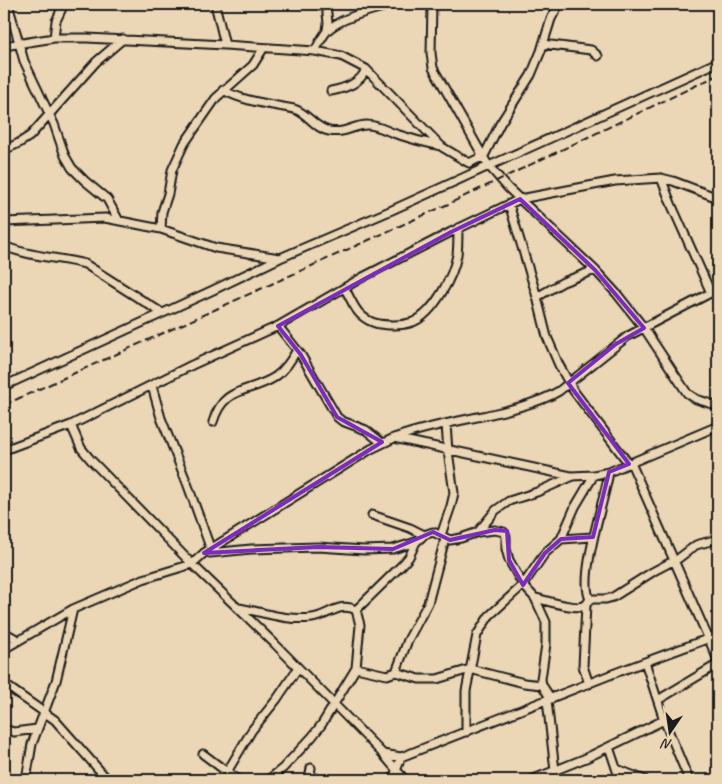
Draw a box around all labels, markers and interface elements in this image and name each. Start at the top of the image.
north arrow [644,706,694,756]
text: N [659,734,673,753]

